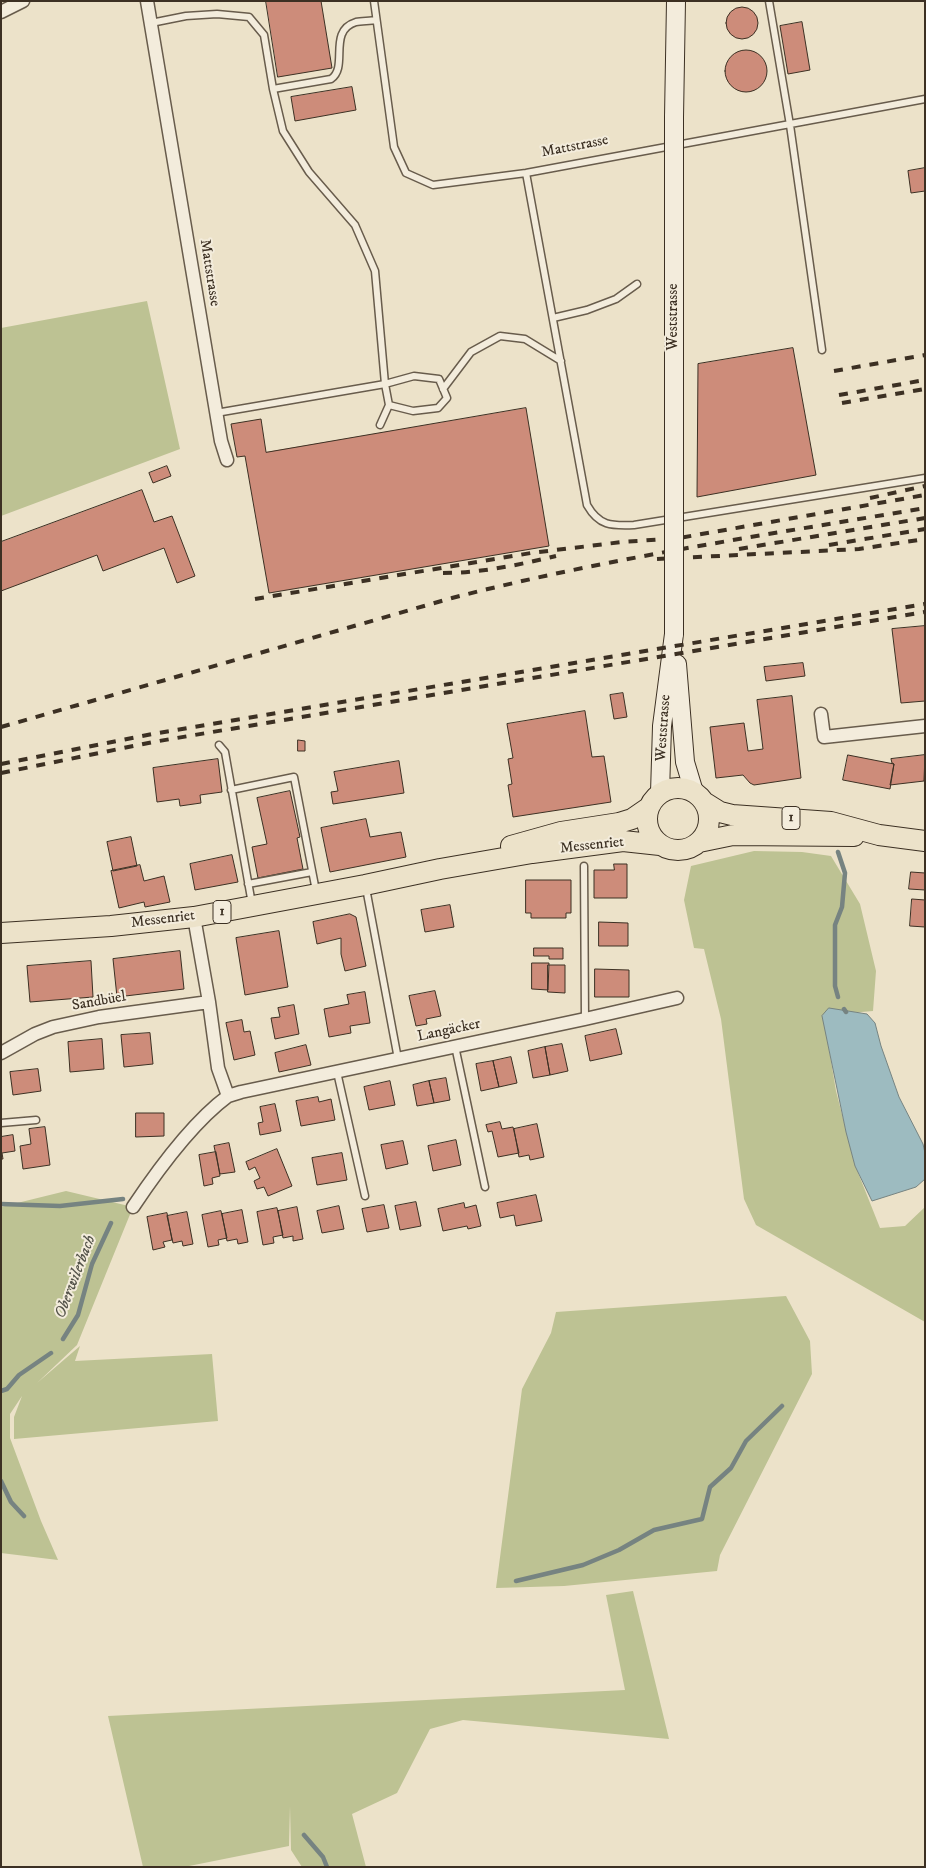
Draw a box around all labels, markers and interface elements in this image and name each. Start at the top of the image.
street label: Mattstrasse [540,132,610,162]
street label: Mattstrasse [195,238,223,308]
street label: Weststrasse [665,283,683,351]
street label: Weststrasse [653,694,675,762]
road number: 1 [782,806,800,830]
street label: Messenriet [559,834,625,858]
road number: 1 [213,900,231,924]
street label: Messenriet [130,907,196,933]
street label: Sandbüel [71,988,127,1016]
street label: Langäcker [416,1016,482,1046]
water label: Oberwilerbach [51,1233,101,1321]

